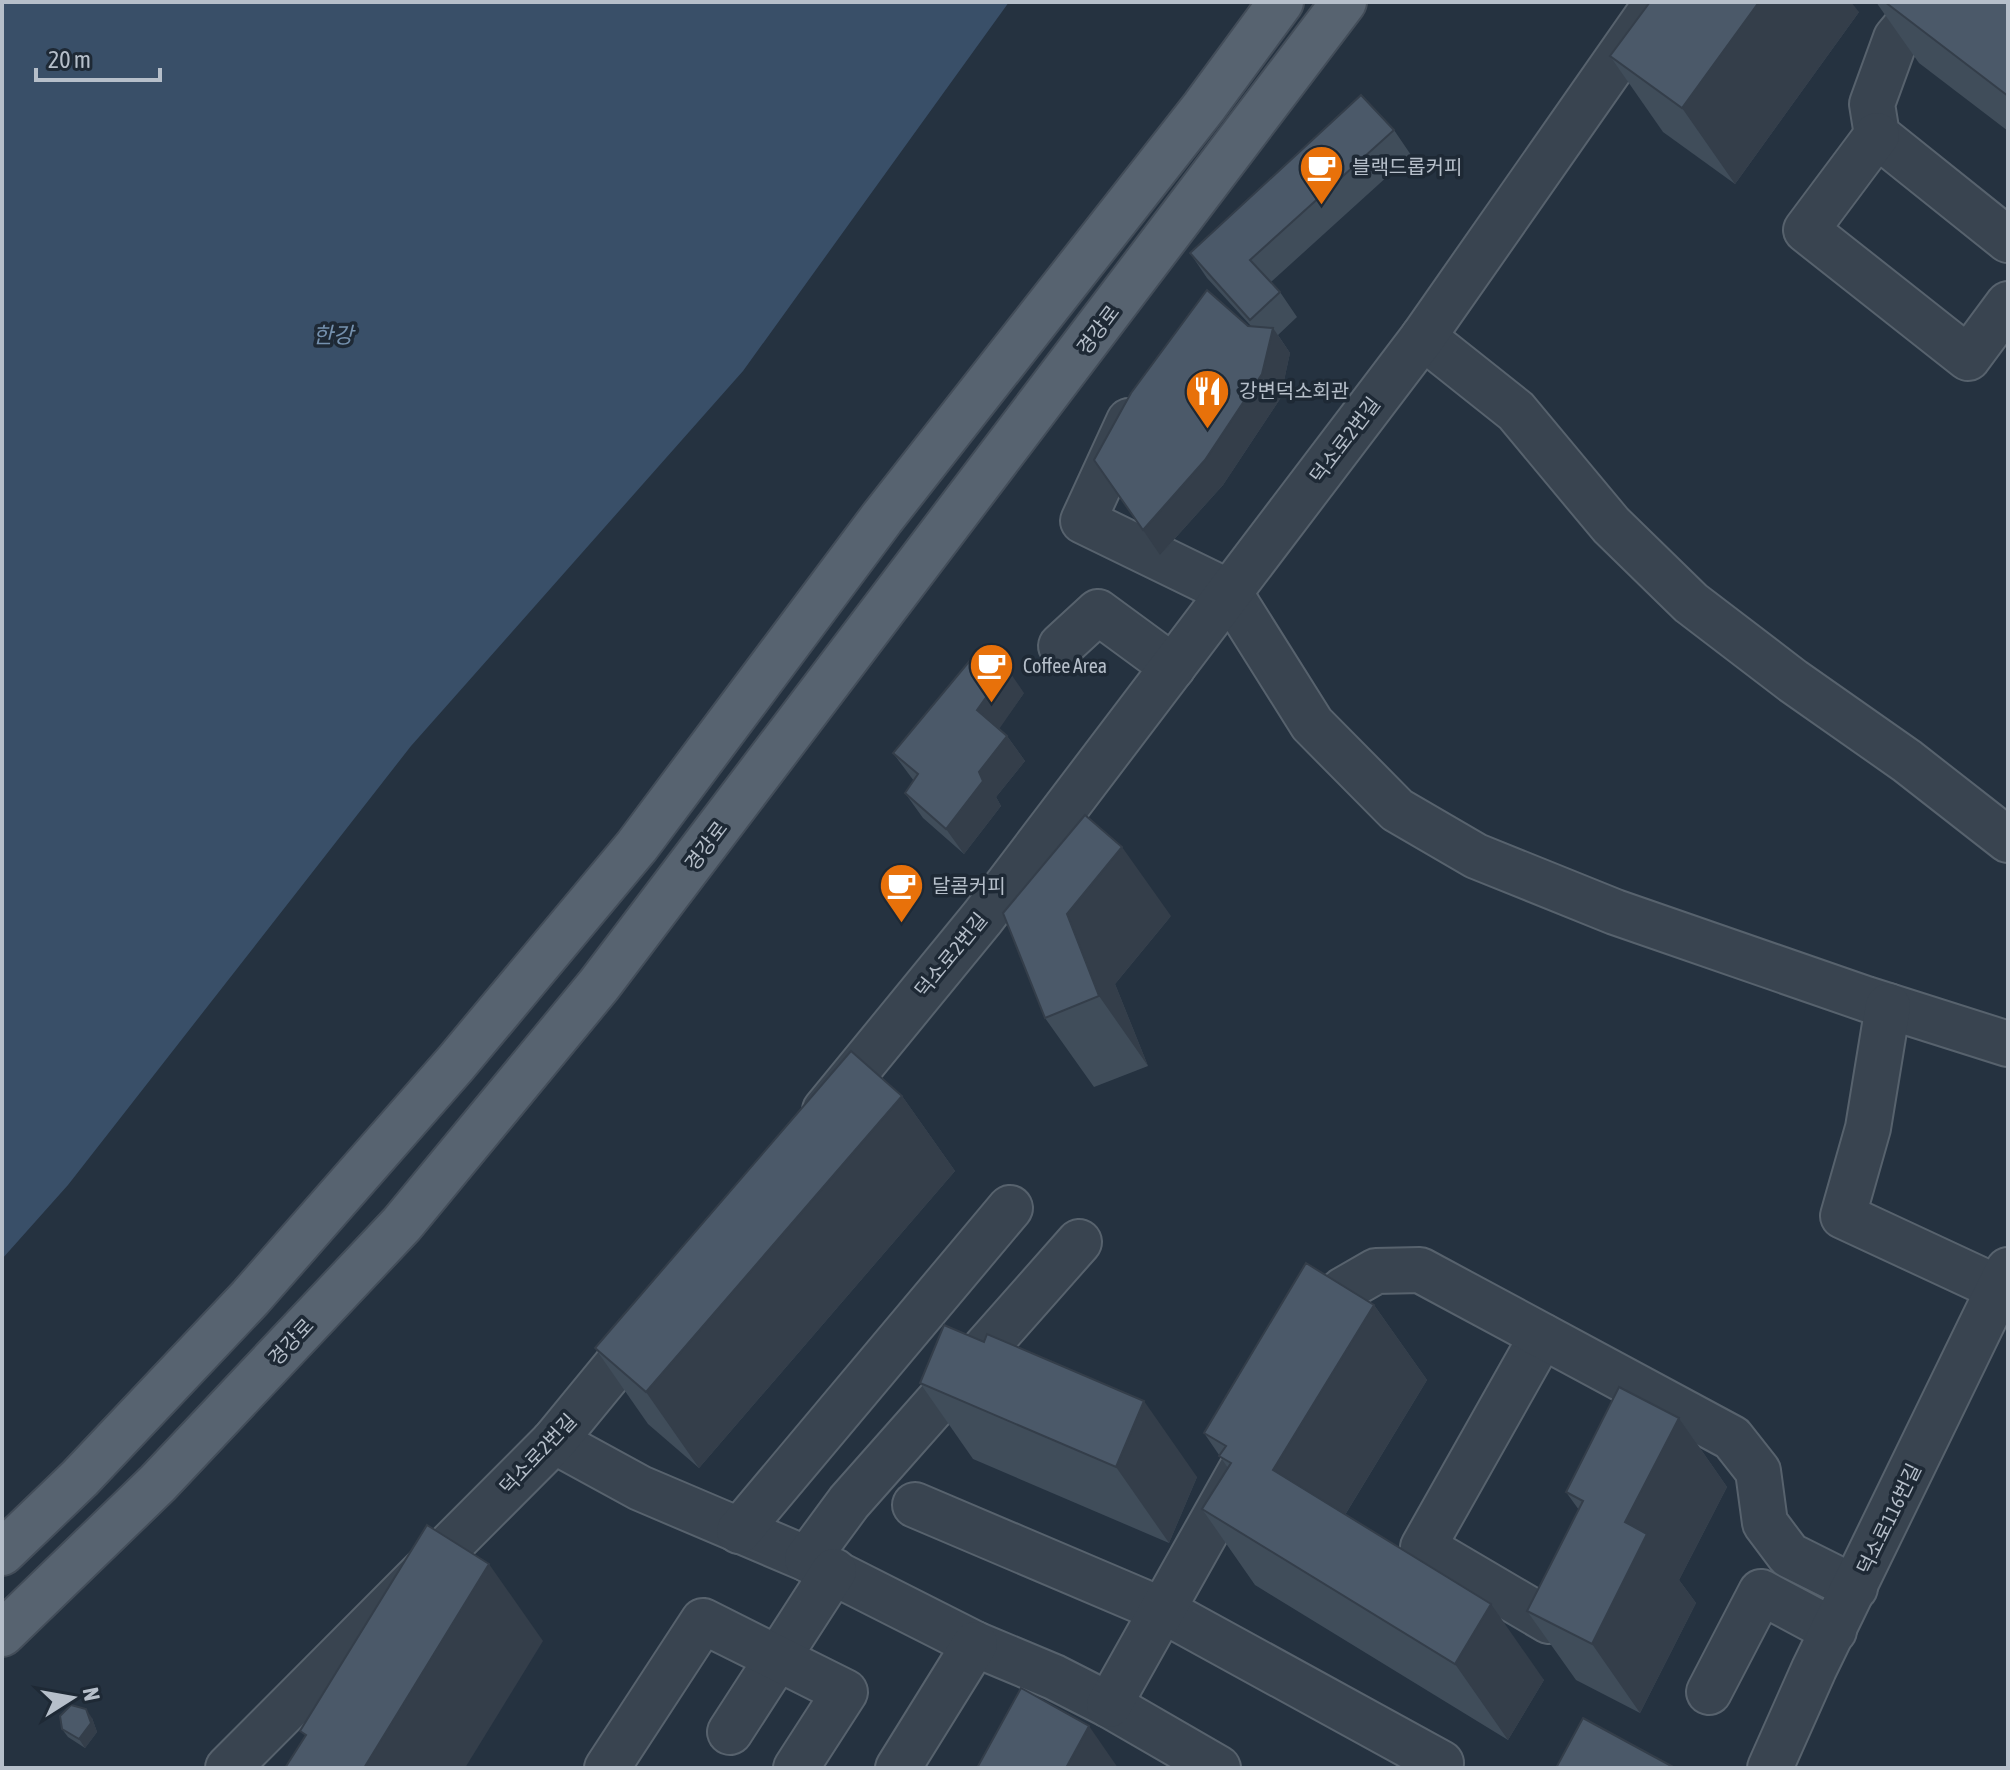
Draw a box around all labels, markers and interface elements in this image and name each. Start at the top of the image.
scale bar [36,32,160,82]
text: 20 m [48,46,91,73]
cafe icon: 블랙드롭커피 [1297,143,1345,206]
place label: 블랙드롭커피 [1352,155,1462,178]
street label: 경강로 [1072,301,1123,359]
water label: 한강 [313,322,356,348]
restaurant icon: 강변덕소회관 [1184,367,1232,430]
place label: 강변덕소회관 [1239,379,1349,402]
street label: 덕소로2번길 [1305,392,1384,487]
cafe icon: Coffee Area [968,642,1016,705]
place label: Coffee Area [1023,654,1107,677]
street label: 경강로 [680,817,731,875]
cafe icon: 달콤커피 [877,862,925,925]
place label: 달콤커피 [932,874,1006,897]
street label: 덕소로2번길 [910,908,991,1001]
street label: 경강로 [263,1314,318,1370]
street label: 덕소로2번길 [495,1409,581,1499]
street label: 덕소로116번길 [1852,1460,1925,1578]
north arrow [32,1658,112,1738]
text: N [78,1685,106,1703]

